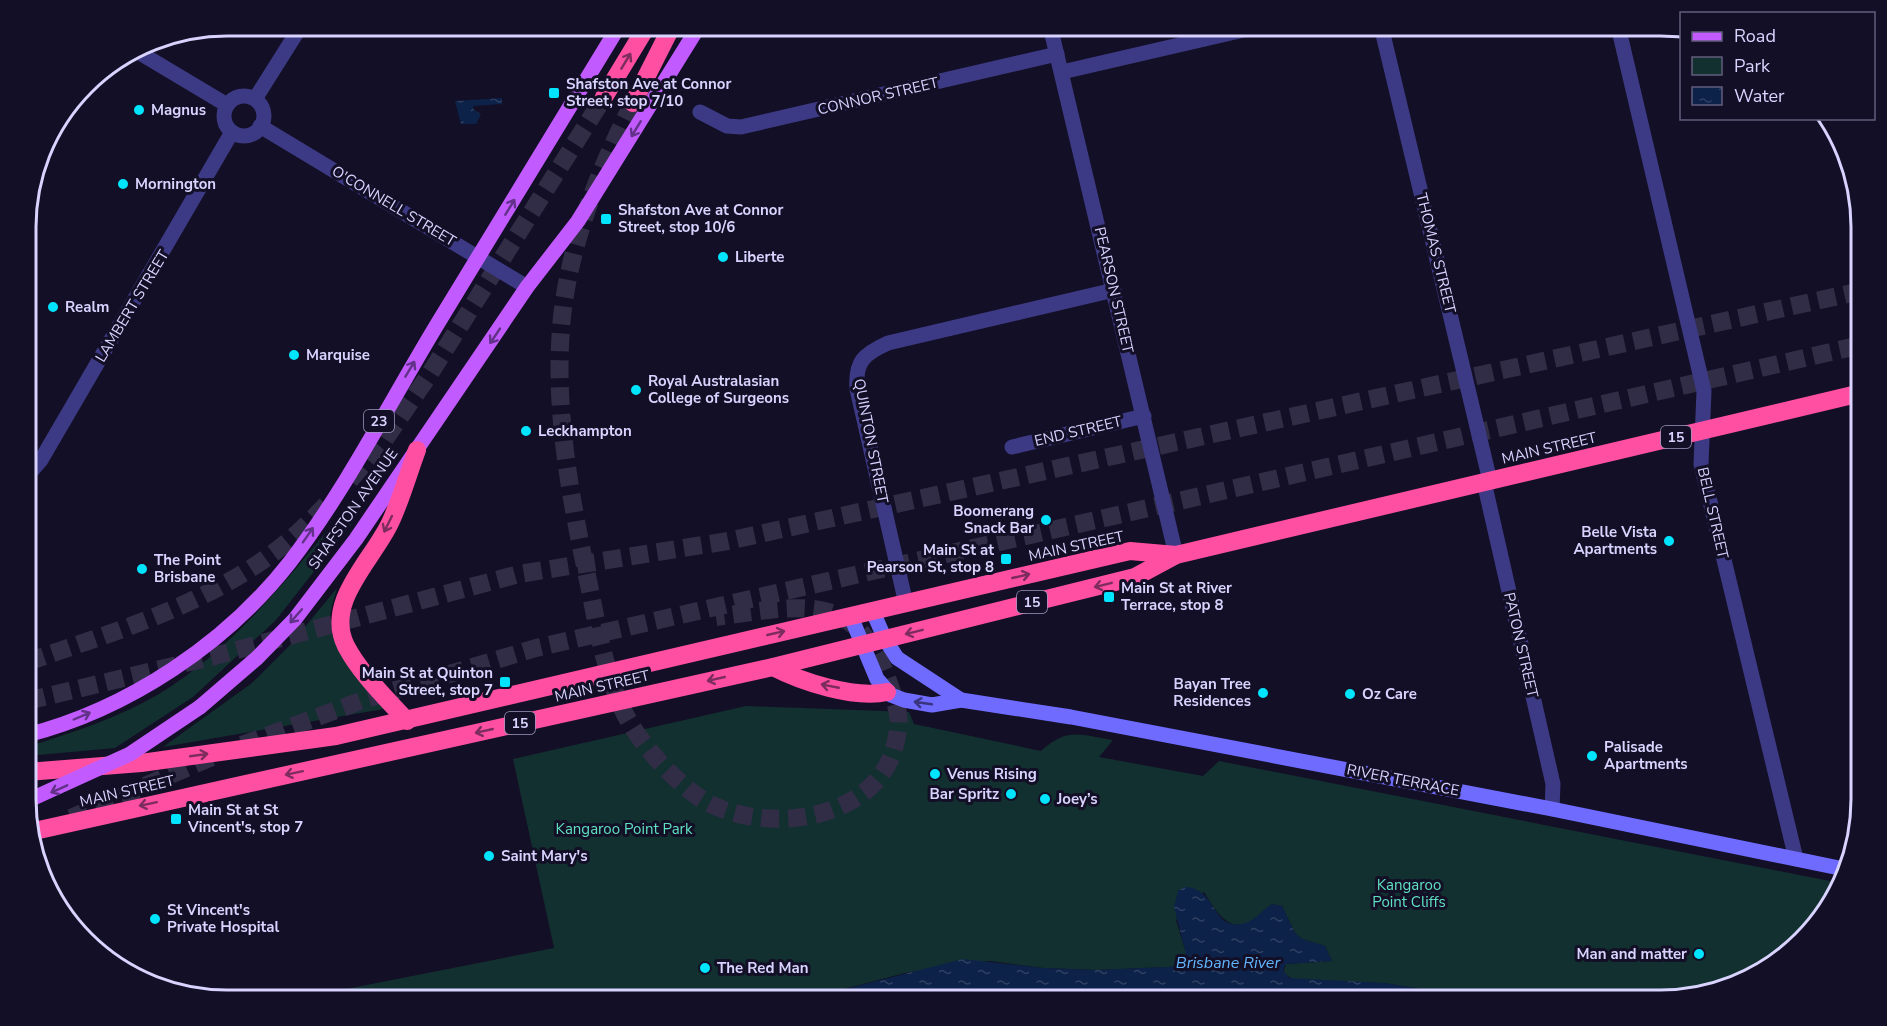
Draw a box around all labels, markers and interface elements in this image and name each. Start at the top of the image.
legend [1680,12,1875,120]
text: Road [1734,24,1776,48]
one-way arrow [620,53,632,70]
text: Park [1734,54,1771,78]
street label: CONNOR STREET [816,72,940,120]
place label: Shafston Ave at Connor Street, stop 7/10 [566,74,731,111]
text: Water [1734,84,1785,108]
marker: Shafston Ave at Connor Street, stop 7/10 [547,86,561,100]
place label: Magnus [151,100,206,120]
marker: Magnus [132,103,146,117]
one-way arrow [629,120,641,137]
street label: O'CONNELL STREET [328,161,460,251]
place label: Mornington [135,174,216,194]
marker: Mornington [116,177,130,191]
street label: THOMAS STREET [1411,191,1461,315]
one-way arrow [504,199,516,216]
place label: Shafston Ave at Connor Street, stop 10/6 [618,200,783,237]
marker: Shafston Ave at Connor Street, stop 10/6 [599,212,613,226]
street label: PEARSON STREET [1090,225,1138,355]
street label: LAMBERT STREET [91,246,173,366]
place label: Liberte [735,247,785,267]
marker: Liberte [716,250,730,264]
place label: Realm [65,297,109,317]
marker: Realm [46,300,60,314]
one-way arrow [488,327,500,344]
place label: Marquise [306,345,370,365]
marker: Marquise [287,348,301,362]
one-way arrow [405,361,417,378]
place label: Royal Australasian College of Surgeons [648,371,789,408]
street label: QUINTON STREET [849,377,893,505]
marker: Royal Australasian College of Surgeons [629,383,643,397]
road number: 23 [364,410,394,432]
street label: END STREET [1032,411,1124,451]
place label: Leckhampton [538,421,632,441]
marker: Leckhampton [519,424,533,438]
road number: 15 [1661,426,1691,448]
street label: MAIN STREET [1500,427,1598,469]
street label: SHAFSTON AVENUE [304,445,402,573]
street label: BELL STREET [1693,465,1733,561]
place label: Boomerang Snack Bar [953,501,1034,538]
marker: Boomerang Snack Bar [1039,513,1053,527]
one-way arrow [382,515,393,533]
place label: Belle Vista Apartments [1573,522,1657,559]
street label: MAIN STREET [1027,526,1125,566]
one-way arrow [302,527,315,544]
marker: Belle Vista Apartments [1662,534,1676,548]
place label: Main St at Pearson St, stop 8 [867,540,994,577]
place label: The Point Brisbane [154,550,221,587]
marker: Main St at Pearson St, stop 8 [999,552,1013,566]
marker: The Point Brisbane [135,562,149,576]
one-way arrow [1011,570,1030,582]
place label: Main St at River Terrace, stop 8 [1121,578,1232,615]
one-way arrow [1094,579,1113,591]
marker: Main St at River Terrace, stop 8 [1102,590,1116,604]
street label: PATON STREET [1499,590,1543,700]
road number: 15 [1017,591,1047,613]
one-way arrow [289,608,303,623]
one-way arrow [904,626,923,638]
one-way arrow [766,627,785,639]
place label: Main St at Quinton Street, stop 7 [362,663,493,700]
street label: MAIN STREET [553,665,651,707]
one-way arrow [707,674,726,686]
place label: Bayan Tree Residences [1173,674,1251,711]
marker: Main St at Quinton Street, stop 7 [498,675,512,689]
one-way arrow [820,681,840,692]
place label: Oz Care [1362,684,1417,704]
marker: Bayan Tree Residences [1256,686,1270,700]
marker: Oz Care [1343,687,1357,701]
one-way arrow [914,697,933,708]
one-way arrow [73,710,91,721]
road number: 15 [505,712,535,734]
one-way arrow [475,725,494,737]
place label: Palisade Apartments [1604,737,1688,774]
marker: Palisade Apartments [1585,749,1599,763]
one-way arrow [188,750,208,761]
street label: RIVER TERRACE [1345,759,1461,801]
place label: Venus Rising [946,764,1037,784]
one-way arrow [285,767,304,779]
marker: Venus Rising [928,767,942,781]
street label: MAIN STREET [78,770,176,812]
one-way arrow [51,783,69,795]
place label: Bar Spritz [929,784,999,804]
marker: Bar Spritz [1004,787,1018,801]
place label: Joey’s [1056,789,1098,809]
marker: Joey’s [1038,792,1052,806]
one-way arrow [138,799,157,811]
place label: Main St at St Vincent's, stop 7 [187,800,303,837]
marker: Main St at St Vincent's, stop 7 [169,812,183,826]
park label: Kangaroo Point Park [556,819,693,839]
place label: Saint Mary's [501,846,587,866]
marker: Saint Mary's [482,849,496,863]
park label: Kangaroo Point Cliffs [1372,875,1446,912]
place label: St Vincent's Private Hospital [167,900,280,937]
marker: St Vincent's Private Hospital [148,912,162,926]
place label: Man and matter [1577,944,1687,964]
marker: Man and matter [1692,947,1706,961]
water label: Brisbane River [1176,952,1281,974]
place label: The Red Man [717,958,809,978]
marker: The Red Man [698,961,712,975]

